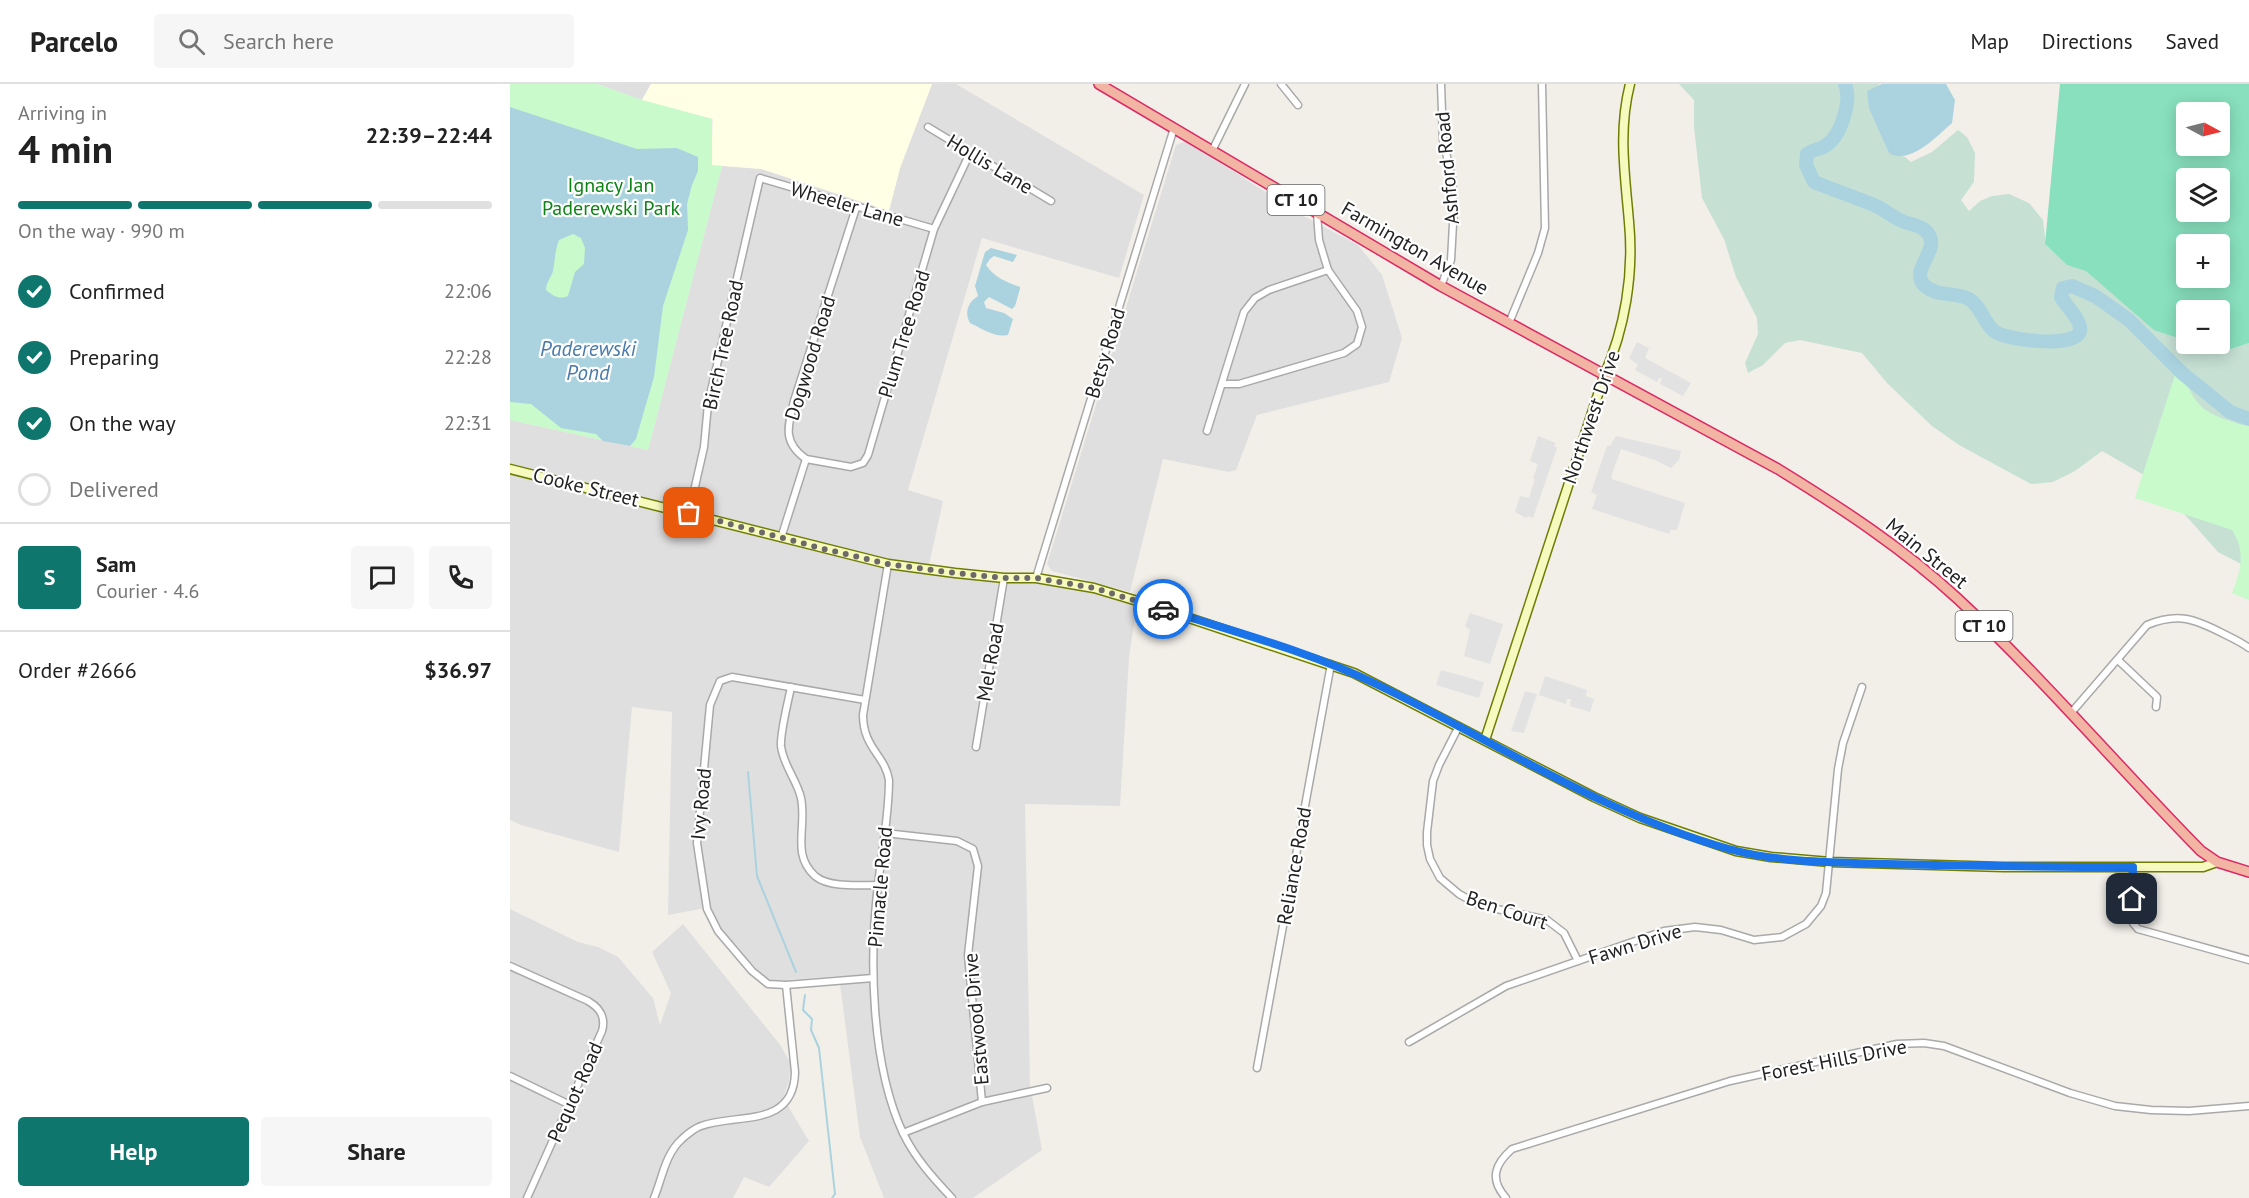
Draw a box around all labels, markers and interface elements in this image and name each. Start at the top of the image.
search box [154,14,574,68]
text: Parcelo [30,23,118,60]
icon: search [175,25,208,58]
text: Search here [223,27,334,55]
text: Map [1970,28,2009,55]
text: Directions [2042,28,2133,55]
text: Saved [2166,28,2219,55]
text: Arriving in [18,100,107,126]
north arrow [2176,102,2230,156]
map controls [2176,102,2230,354]
street label: Ashford Road [1429,110,1465,226]
text: 22:39–22:44 [366,121,492,149]
text: 4 min [18,123,113,174]
street label: Hollis Lane [942,128,1038,200]
button: layers [2176,168,2230,222]
park label: Ignacy Jan Paderewski Park [542,172,681,221]
street label: Wheeler Lane [787,175,907,233]
road number: CT 10 [1268,185,1324,215]
street label: Farmington Avenue [1337,195,1493,301]
text: On the way · 990 m [18,218,185,244]
button: + [2176,234,2230,288]
street label: Plum Tree Road [872,267,936,401]
icon: check [18,275,51,308]
text: Confirmed [69,277,165,305]
text: 22:06 [444,278,492,304]
street label: Birch Tree Road [697,278,749,412]
street label: Dogwood Road [779,293,841,423]
button: − [2176,300,2230,354]
street label: Betsy Road [1079,305,1131,401]
water label: Paderewski Pond [540,335,637,386]
icon: check [18,341,51,374]
text: Preparing [69,343,159,371]
text: 22:28 [444,344,492,370]
street label: Northwest Drive [1556,347,1626,487]
icon: check [18,407,51,440]
text: On the way [69,409,176,437]
text: 22:31 [444,410,492,436]
street label: Cooke Street [530,461,642,513]
text: Delivered [69,475,159,503]
pin [663,487,714,538]
icon: bag [672,496,705,529]
street label: Main Street [1881,512,1974,594]
button: chat [351,546,414,609]
button: phone [429,546,492,609]
text: Sam [96,550,136,578]
text: S [44,563,55,591]
text: Courier · 4.6 [96,578,199,604]
courier [1133,579,1193,639]
icon: car [1147,593,1180,626]
road number: CT 10 [1956,611,2012,641]
street label: Mel Road [970,621,1010,703]
text: Order #2666 [18,656,137,684]
text: $36.97 [424,656,492,684]
street label: Ivy Road [685,767,717,841]
street label: Reliance Road [1271,805,1317,927]
street label: Pinnacle Road [862,826,898,948]
pin [2106,873,2157,924]
icon: home [2115,882,2148,915]
street label: Ben Court [1463,885,1551,935]
street label: Fawn Drive [1585,918,1685,970]
street label: Eastwood Drive [957,952,995,1086]
street label: Forest Hills Drive [1759,1033,1909,1087]
street label: Pequot Road [541,1038,609,1146]
button: Help [18,1117,249,1186]
button: Share [261,1117,492,1186]

